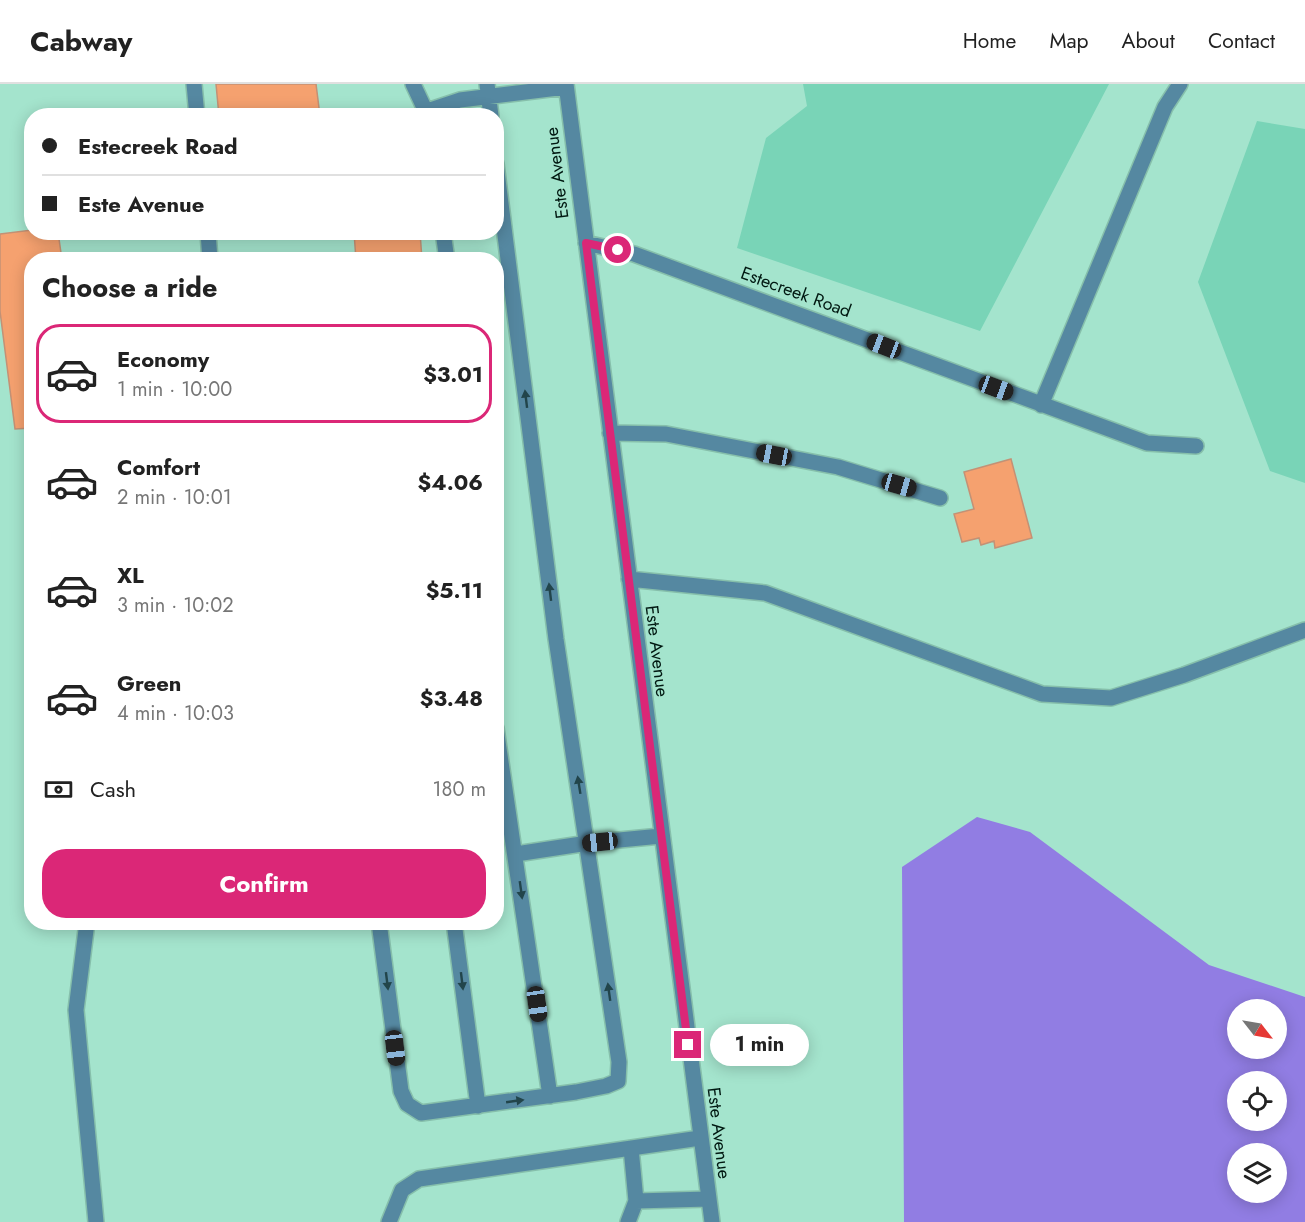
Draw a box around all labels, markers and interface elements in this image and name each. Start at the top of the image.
text: Cabway [30,21,132,62]
text: Home [963,26,1016,56]
text: Map [1049,26,1089,56]
text: About [1122,26,1175,56]
text: Contact [1208,26,1275,56]
street label: Este Avenue [538,126,576,220]
text: Estecreek Road [78,130,238,162]
text: Este Avenue [78,188,204,220]
route start [604,236,631,263]
street label: Estecreek Road [737,260,855,324]
text: Choose a ride [42,268,217,307]
car [864,331,904,361]
text: Economy [117,343,209,375]
icon: car [45,347,99,401]
text: $3.01 [423,358,483,390]
car [976,373,1016,403]
text: 1 min · 10:00 [117,375,232,404]
one-way arrow [521,389,530,408]
car [755,443,793,467]
text: Comfort [117,451,200,483]
icon: car [45,455,99,509]
text: $4.06 [418,466,483,498]
car [879,471,919,499]
text: 2 min · 10:01 [117,483,232,512]
text: XL [117,559,144,591]
icon: car [45,563,99,617]
text: $5.11 [426,574,483,606]
one-way arrow [545,583,555,602]
text: 3 min · 10:02 [117,591,234,620]
street label: Este Avenue [638,604,676,698]
text: Green [117,667,181,699]
icon: car [45,671,99,725]
text: $3.48 [420,682,483,714]
text: 4 min · 10:03 [117,699,234,728]
icon: cash [42,773,75,806]
text: Cash [90,773,136,805]
text: 180 m [432,775,486,804]
one-way arrow [574,776,583,795]
car [581,831,619,853]
button: Confirm [42,849,486,918]
one-way arrow [517,880,526,899]
one-way arrow [382,971,391,990]
one-way arrow [457,971,466,990]
one-way arrow [604,983,613,1002]
car [526,985,548,1023]
north arrow [1227,999,1287,1059]
map controls [1227,999,1287,1203]
callout: 1 min [709,1024,808,1066]
car [384,1029,406,1067]
text: 1 min [735,1030,784,1059]
route end [674,1031,701,1058]
button: locate [1227,1071,1287,1131]
street label: Este Avenue [700,1086,738,1180]
one-way arrow [505,1097,524,1106]
button: layers [1227,1143,1287,1203]

